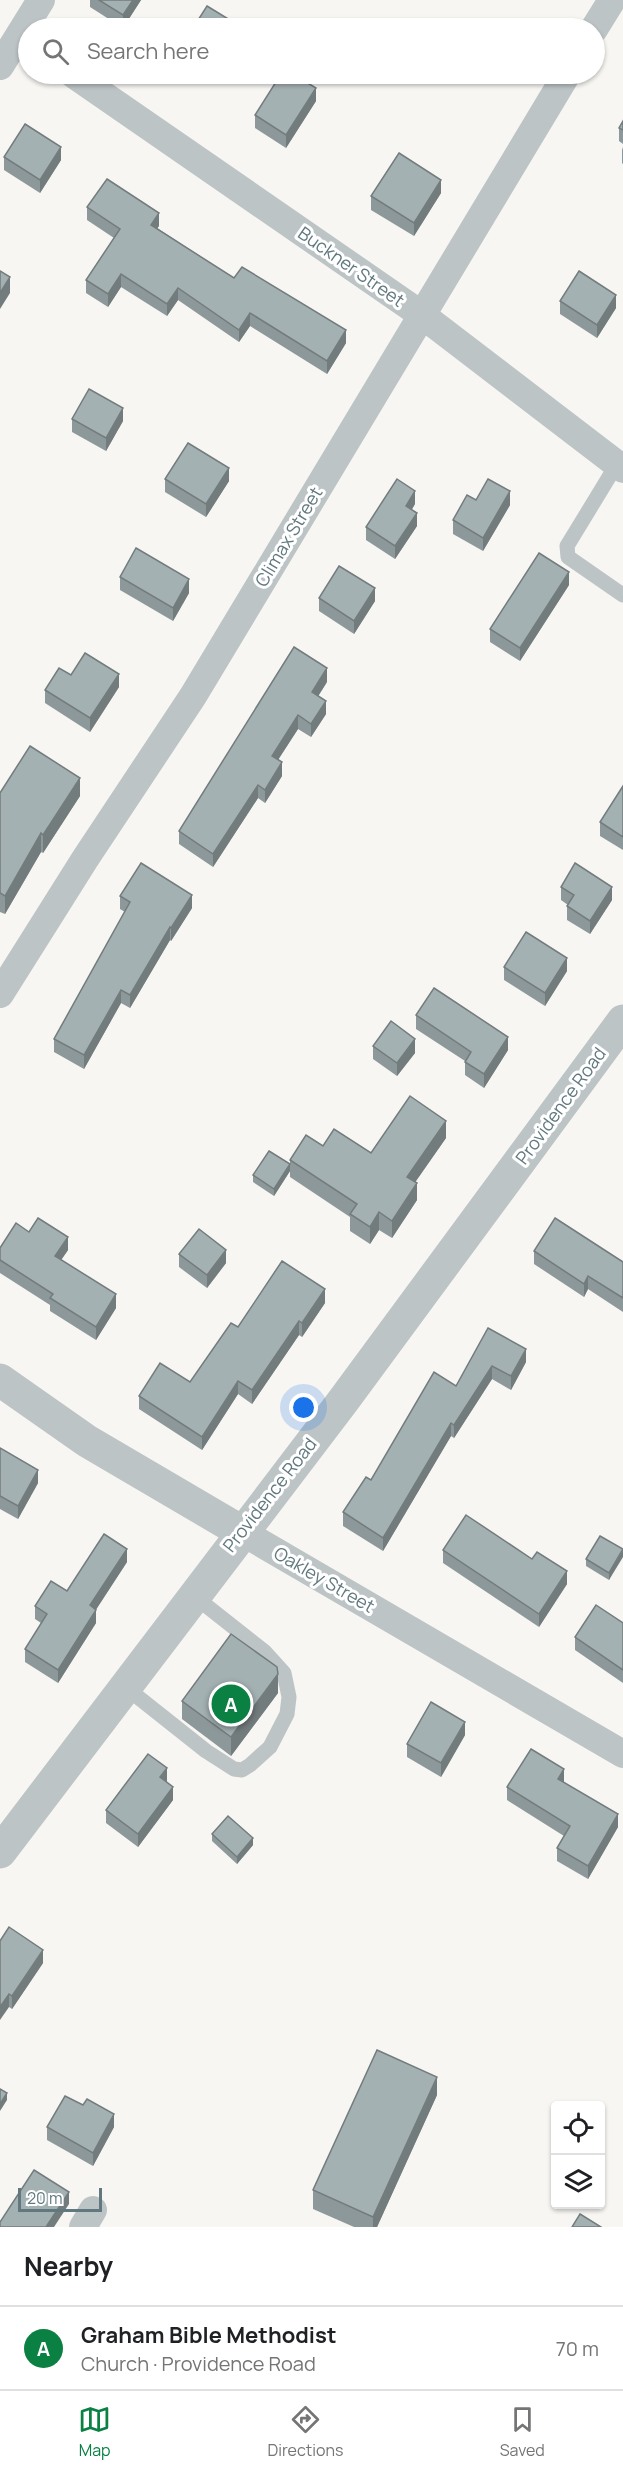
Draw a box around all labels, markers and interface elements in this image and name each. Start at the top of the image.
search box [18,18,605,84]
icon: search [39,35,72,68]
text: Search here [87,36,209,66]
street label: Buckner Street [294,221,410,312]
street label: Climax Street [249,482,327,591]
street label: Providence Road [510,1042,611,1169]
your location [289,1393,318,1422]
street label: Providence Road [217,1432,321,1556]
street label: Oakley Street [270,1541,379,1618]
pin: A [212,1682,250,1726]
map controls [551,2101,605,2209]
button: locate [551,2101,605,2155]
button: layers [551,2155,605,2209]
scale bar [18,2185,102,2212]
text: 20 m [27,2187,63,2209]
text: Nearby [24,2248,113,2284]
text: Graham Bible Methodist [81,2320,336,2350]
text: A [37,2335,50,2362]
text: 70 m [556,2335,599,2362]
text: Church · Providence Road [81,2350,316,2377]
tab: Map [78,2403,111,2461]
tab: Directions [268,2403,343,2461]
tab: Saved [500,2403,545,2461]

